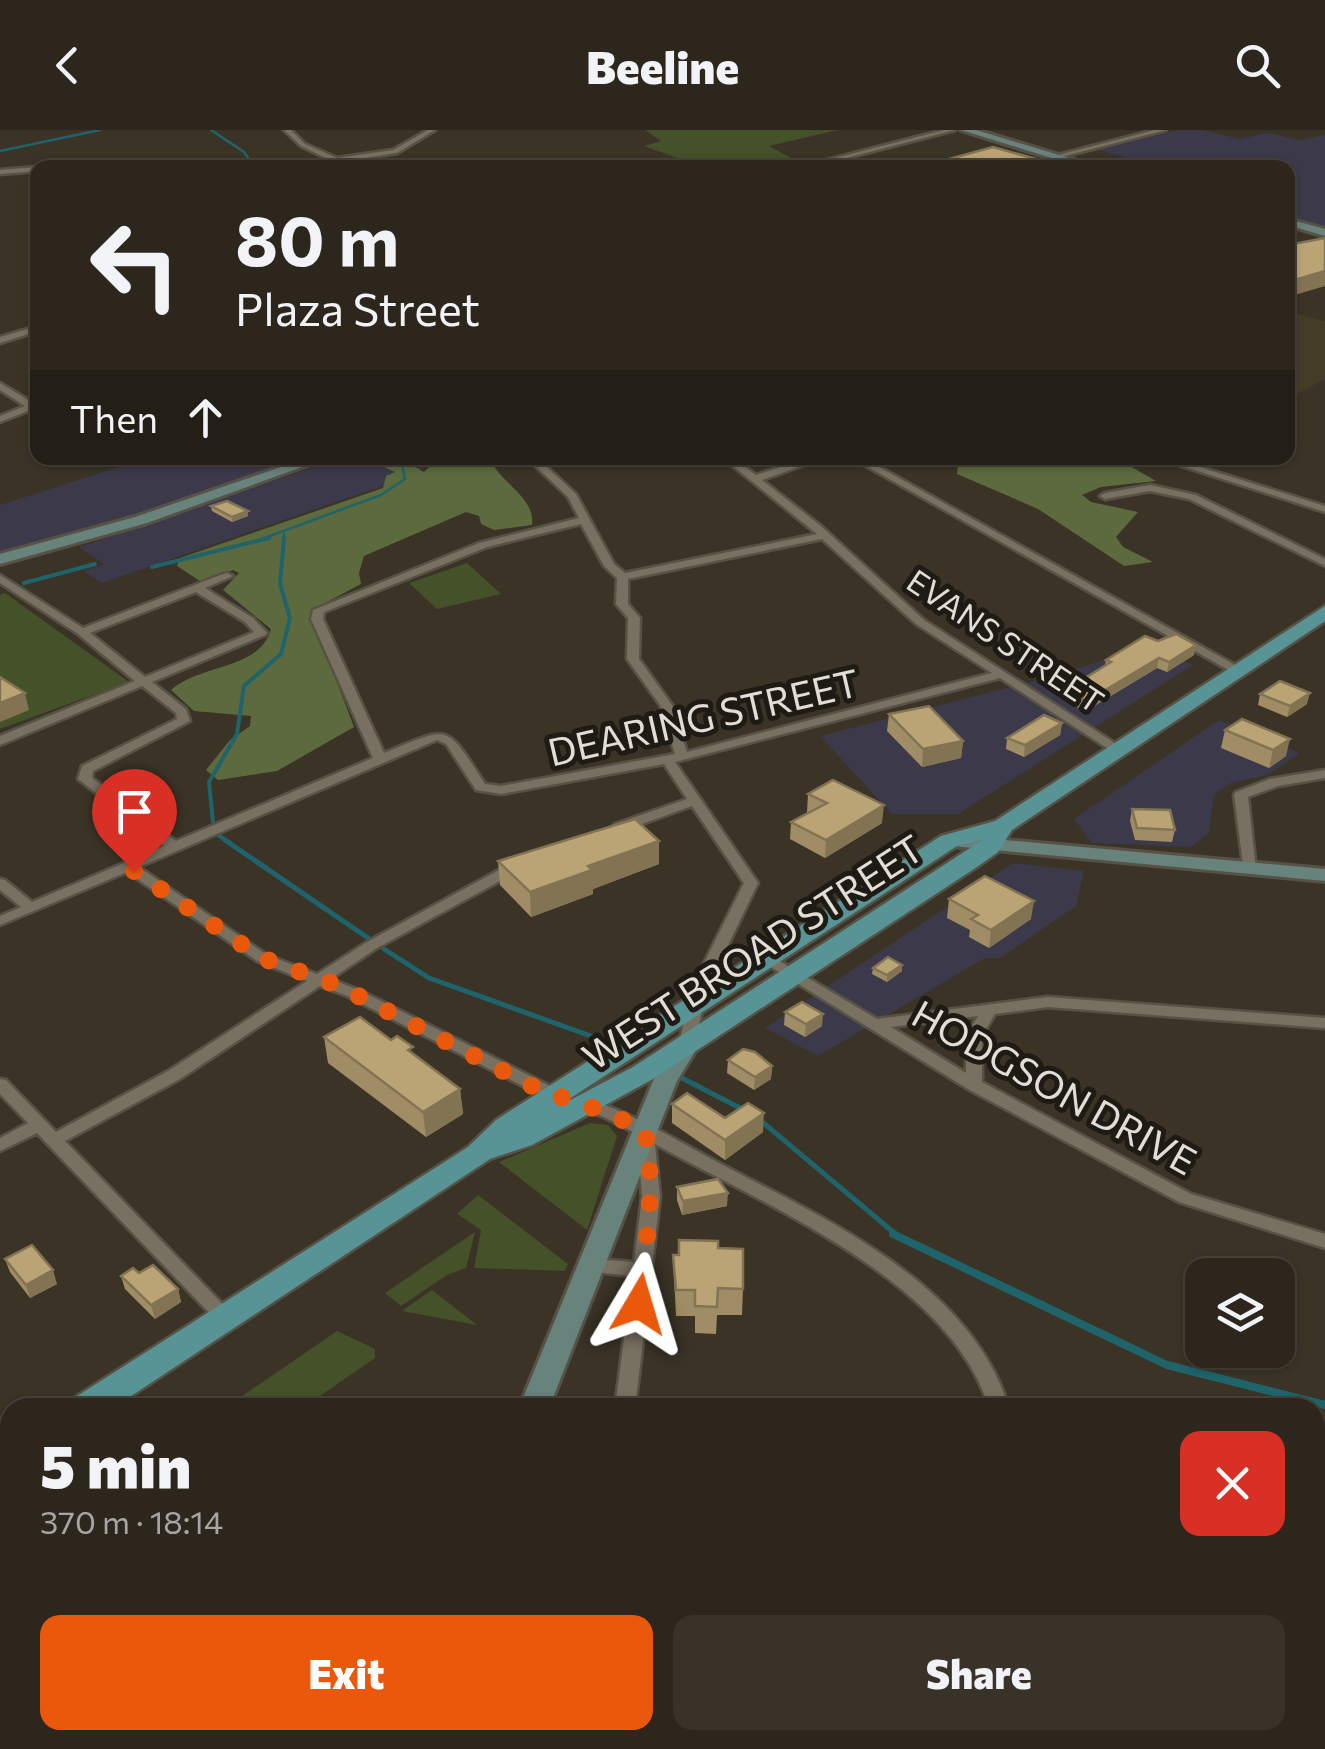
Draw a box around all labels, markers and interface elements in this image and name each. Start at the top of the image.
icon: back [40,38,95,93]
text: Beeline [586,38,739,93]
icon: search [1230,38,1285,93]
text: 80 m [235,195,399,280]
icon: left [70,200,200,330]
text: Plaza Street [235,280,480,335]
icon: ahead [178,390,233,445]
text: Then [70,394,158,441]
street label: EVANS STREET [900,560,1112,720]
street label: DEARING STREET [543,657,863,775]
pin [92,769,177,872]
icon: arrive [107,784,162,839]
street label: WEST BROAD STREET [573,823,931,1079]
street label: HODGSON DRIVE [905,989,1205,1183]
position arrow [587,1252,691,1356]
map controls [1185,1258,1295,1368]
button: layers [1185,1258,1295,1368]
text: 5 min [40,1427,191,1500]
button: close [1180,1431,1285,1536]
text: 370 m · 18:14 [40,1501,223,1541]
button: Exit [40,1615,653,1730]
button: Share [673,1615,1285,1730]

